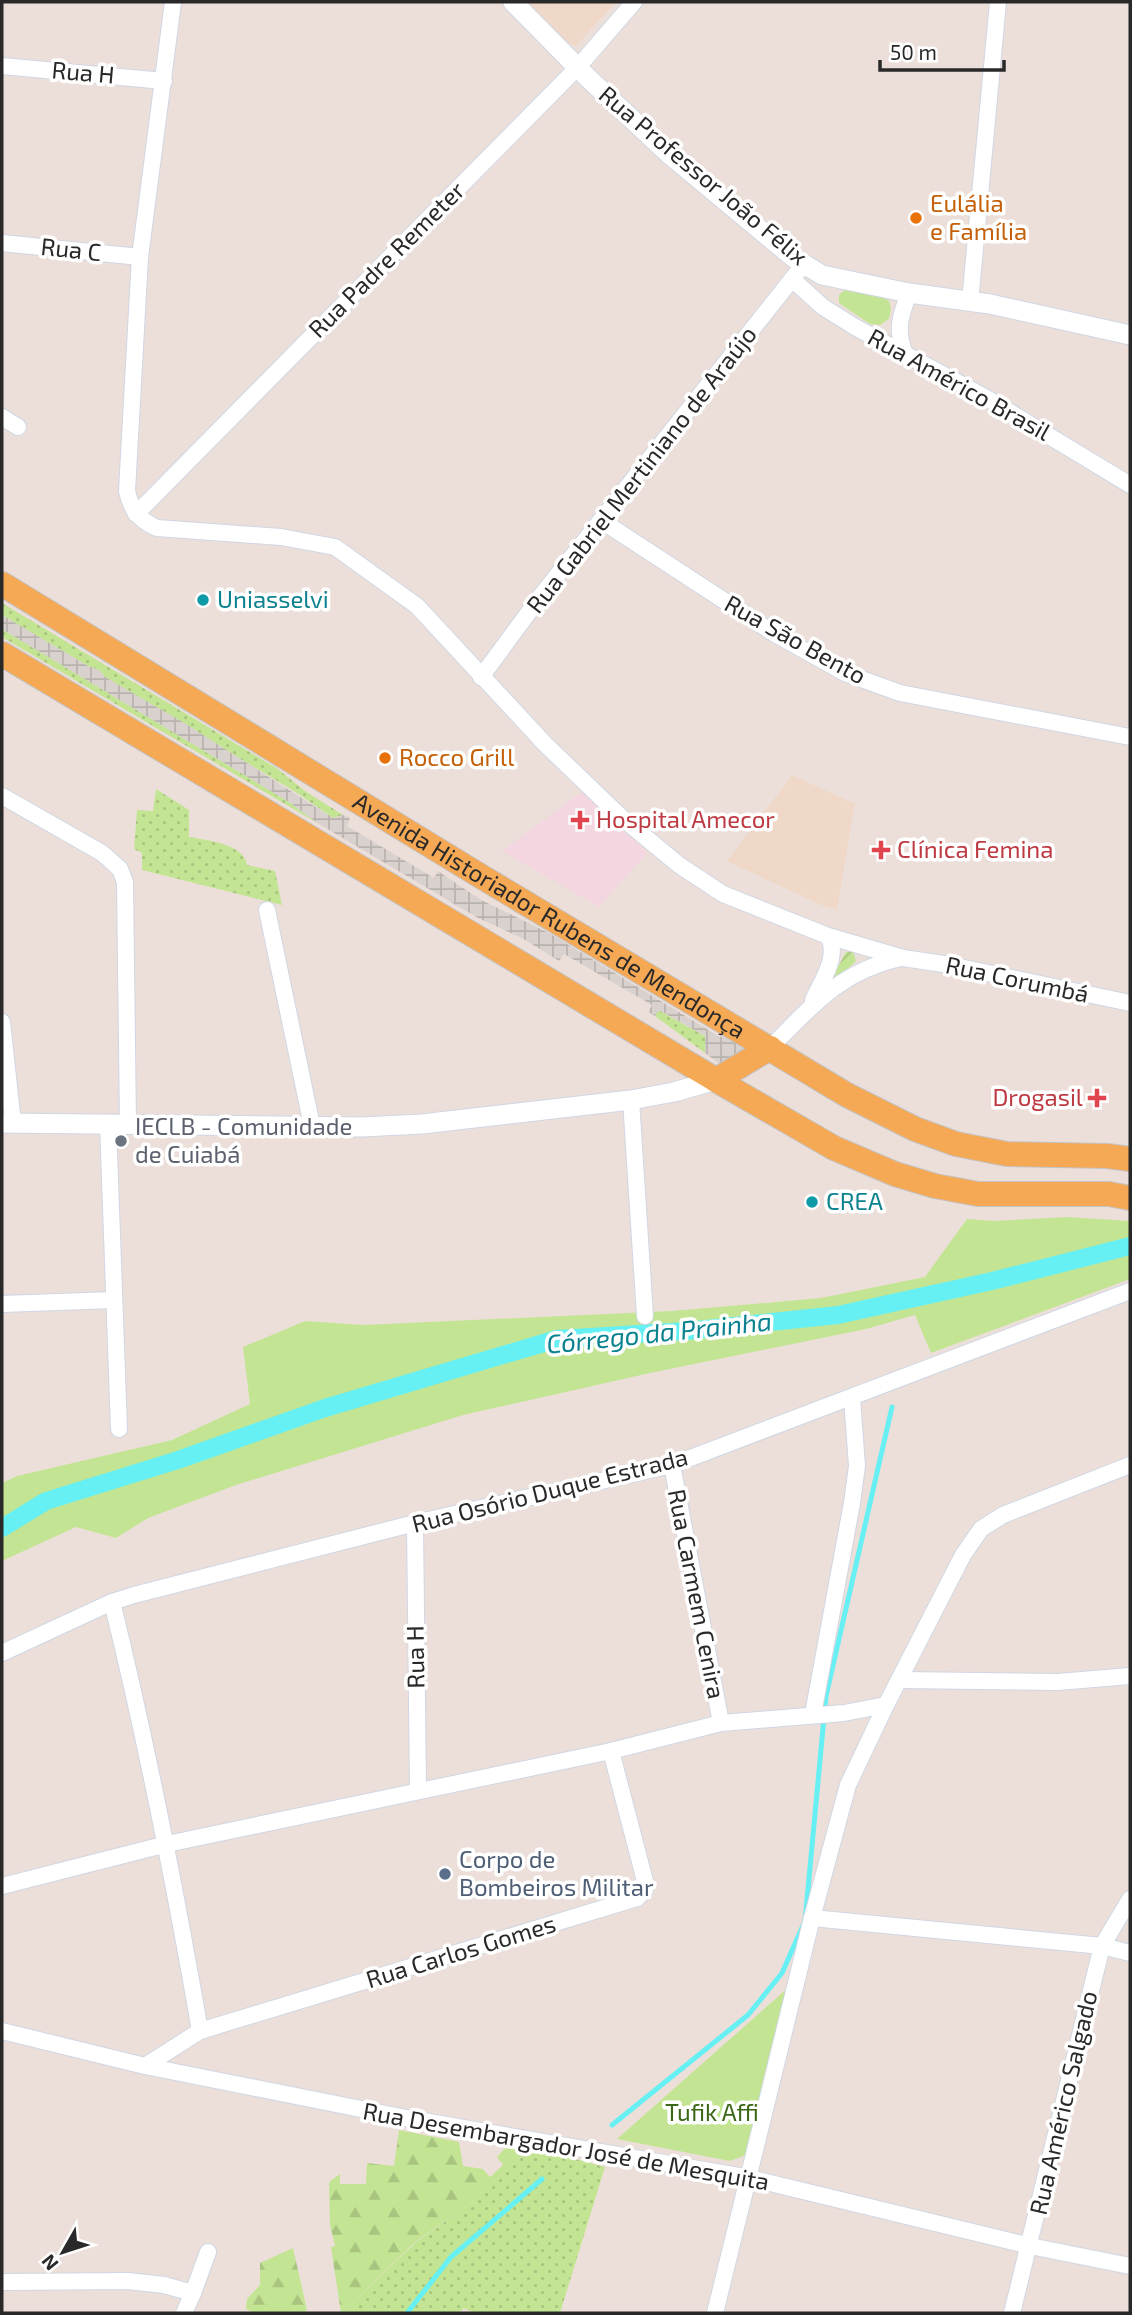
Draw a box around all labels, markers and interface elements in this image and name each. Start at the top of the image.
scale bar [880,28,1004,72]
text: 50 m [890,39,937,64]
street label: Rua H [50,54,116,89]
street label: Rua Professor João Félix [594,79,814,271]
street label: Rua Padre Remeter [302,175,470,343]
place label: Eulália e Família [930,188,1027,245]
marker: Eulália e Família [908,210,924,226]
street label: Rua C [39,231,103,266]
street label: Rua Gabriel Mertiniano de Araújo [520,320,762,618]
street label: Rua Américo Brasil [863,321,1056,446]
place label: Uniasselvi [217,584,329,613]
street label: Rua São Bento [720,588,871,689]
marker: Uniasselvi [195,592,211,608]
place label: Rocco Grill [399,742,514,771]
marker: Rocco Grill [377,750,393,766]
street label: Avenida Historiador Rubens de Mendonça [348,786,751,1044]
place label: Hospital Amecor [596,804,775,833]
marker: Hospital Amecor [570,810,590,830]
place label: Clínica Femina [897,834,1053,863]
marker: Clínica Femina [871,840,891,860]
street label: Rua Corumbá [943,949,1092,1008]
place label: Drogasil [992,1082,1083,1111]
marker: Drogasil [1089,1090,1105,1106]
place label: IECLB - Comunidade de Cuiabá [135,1111,352,1168]
marker: IECLB - Comunidade de Cuiabá [113,1133,129,1149]
place label: CREA [826,1186,883,1215]
marker: CREA [804,1194,820,1210]
water label: Córrego da Prainha [545,1304,773,1359]
street label: Rua Osório Duque Estrada [409,1441,691,1538]
street label: Rua Carmem Cenira [663,1486,732,1701]
street label: Rua H [399,1625,430,1689]
place label: Corpo de Bombeiros Militar [459,1844,654,1901]
marker: Corpo de Bombeiros Militar [437,1866,453,1882]
street label: Rua Carlos Gomes [362,1908,559,1993]
street label: Rua Américo Salgado [1023,1988,1102,2217]
street label: Rua Desembargador José de Mesquita [361,2095,772,2196]
park label: Tufik Affi [665,2097,759,2126]
north arrow [28,2217,98,2287]
text: N [36,2250,63,2276]

